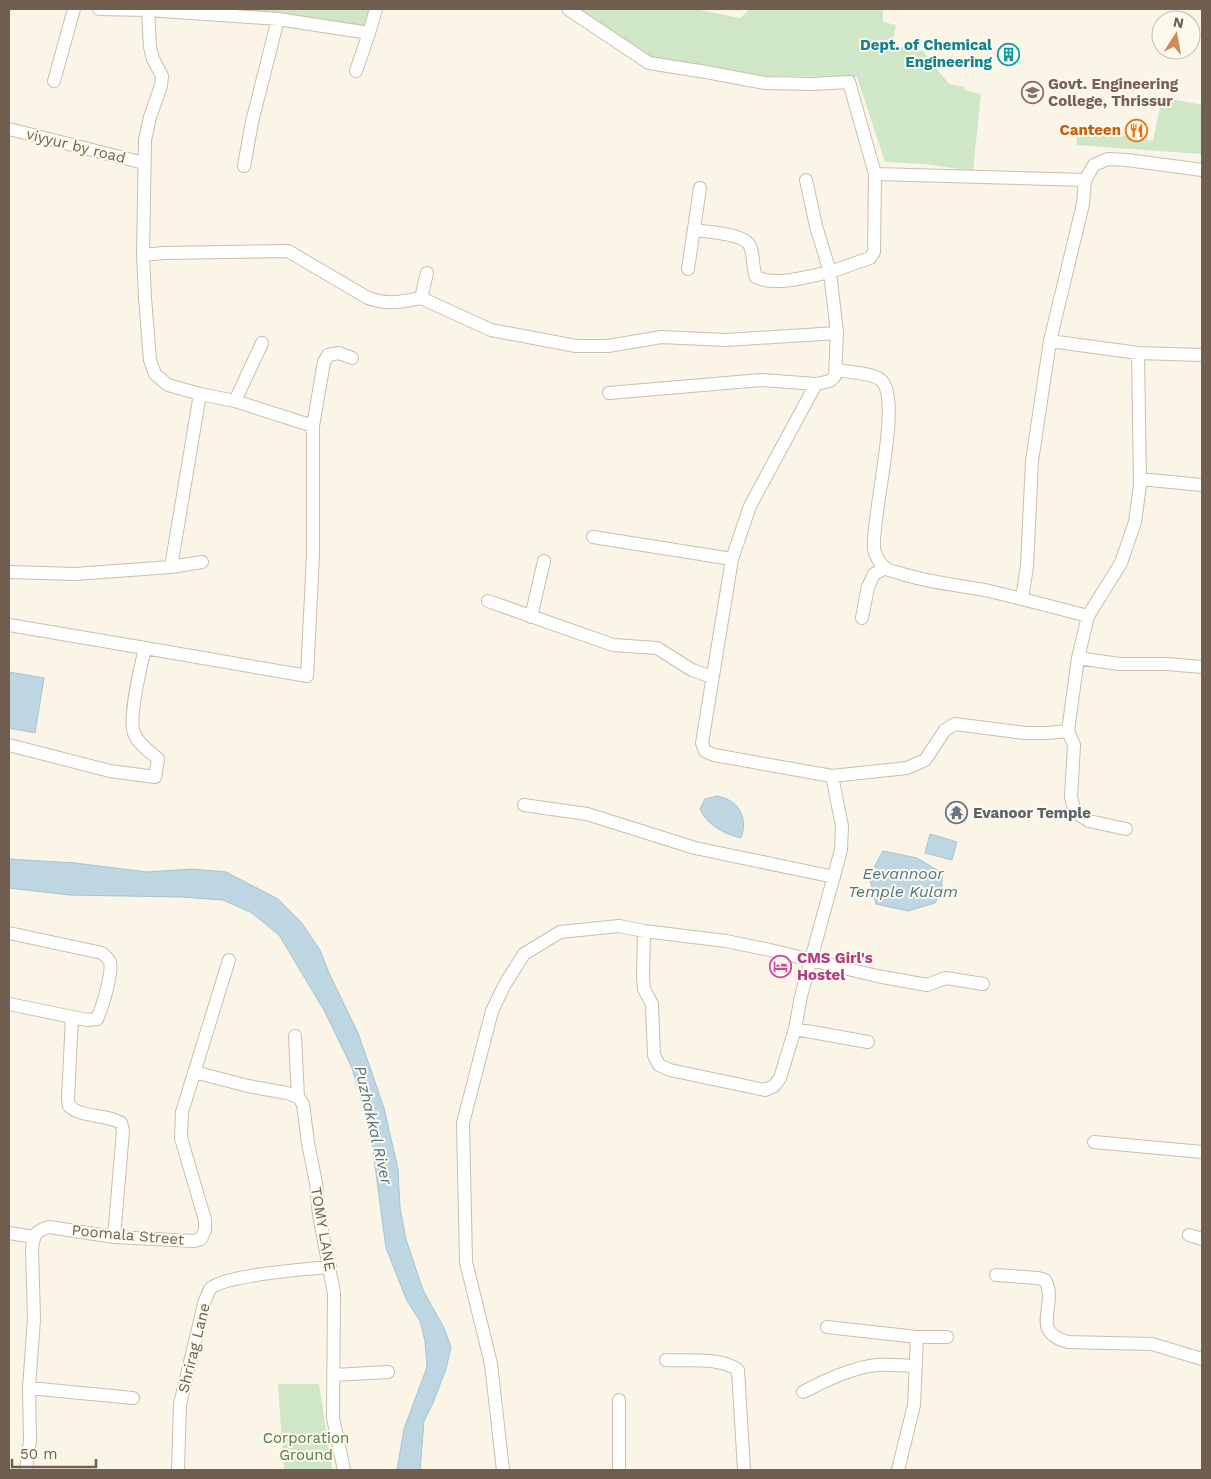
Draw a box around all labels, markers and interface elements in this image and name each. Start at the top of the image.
north arrow [1151,10,1201,60]
text: N [1172,13,1185,31]
place label: Dept. of Chemical Engineering [860,36,993,71]
building icon: Dept. of Chemical Engineering [996,42,1020,66]
place label: Govt. Engineering College, Thrissur [1048,75,1179,110]
school or university icon: Govt. Engineering College, Thrissur [1020,81,1044,105]
restaurant icon: Canteen [1125,118,1149,142]
place label: Canteen [1060,121,1121,139]
street label: viyyur by road [24,125,128,167]
temple icon: Evanoor Temple [945,801,969,825]
place label: Evanoor Temple [973,804,1091,822]
water label: Eevannoor Temple Kulam [848,864,958,901]
place label: CMS Girl's Hostel [797,949,873,984]
hotel icon: CMS Girl's Hostel [769,955,793,979]
water label: Puzhakkal River [351,1064,397,1187]
street label: TOMY LANE [307,1185,339,1273]
street label: Poomala Street [71,1221,186,1249]
street label: Shrirag Lane [174,1301,214,1395]
park label: Corporation Ground [263,1429,349,1464]
scale bar [12,1436,96,1468]
text: 50 m [20,1445,57,1463]

